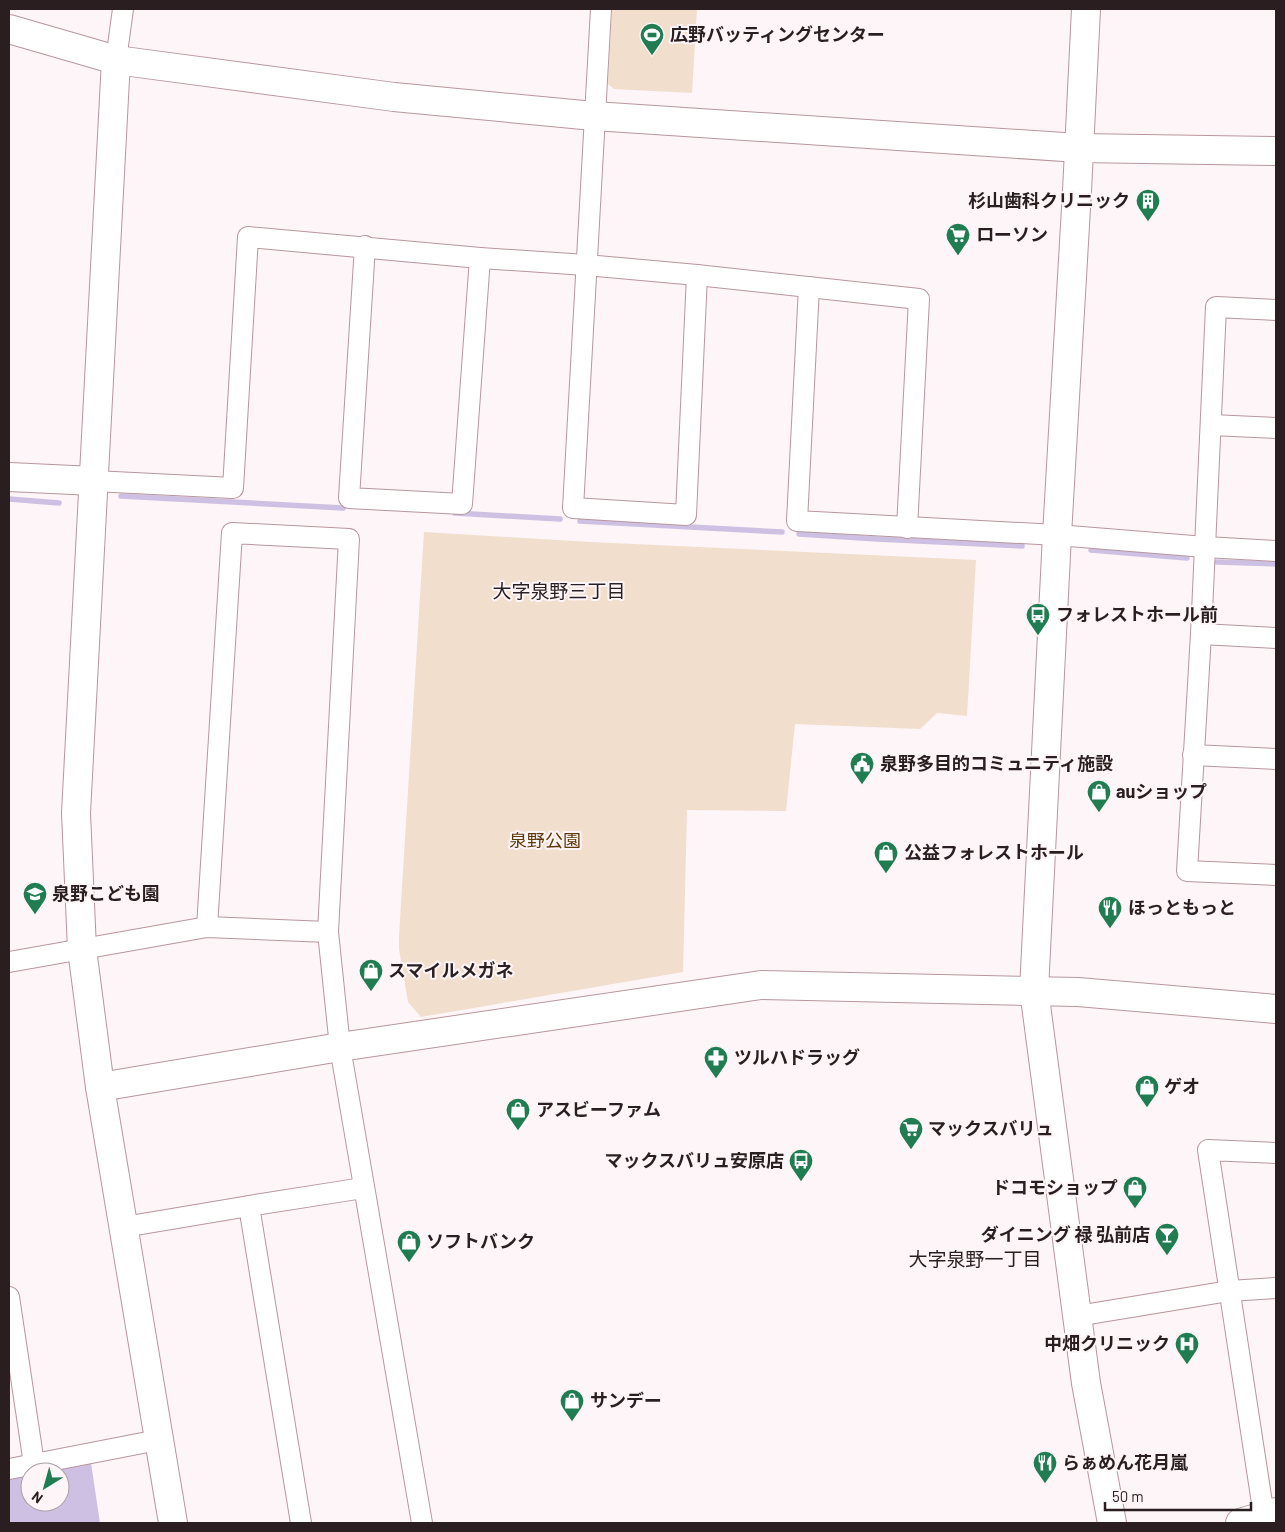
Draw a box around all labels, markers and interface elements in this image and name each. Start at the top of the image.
sports icon: 広野バッティングセンター [639,22,665,56]
place label: 広野バッティングセンター [670,23,885,45]
building icon: 杉山歯科クリニック [1135,188,1161,222]
place label: 杉山歯科クリニック [968,189,1130,211]
supermarket icon: ローソン [945,222,971,256]
place label: ローソン [976,223,1048,245]
district label: 大字泉野三丁目 [492,579,626,602]
bus stop icon: フォレストホール前 [1025,602,1051,636]
place label: フォレストホール前 [1056,603,1218,625]
public building icon: 泉野多目的コミュニティ施設 [849,751,875,785]
place label: 泉野多目的コミュニティ施設 [880,752,1113,774]
shop icon: auショップ [1086,779,1112,813]
place label: auショップ [1116,780,1207,802]
park label: 泉野公園 [509,829,581,851]
shop icon: 公益フォレストホール [873,840,899,874]
place label: 公益フォレストホール [904,841,1084,863]
school or university icon: 泉野こども園 [22,881,48,915]
place label: 泉野こども園 [52,882,160,904]
restaurant icon: ほっともっと [1097,895,1123,929]
place label: ほっともっと [1128,896,1236,918]
shop icon: スマイルメガネ [358,958,384,992]
place label: スマイルメガネ [388,959,513,981]
pharmacy icon: ツルハドラッグ [703,1045,729,1079]
place label: ツルハドラッグ [734,1046,860,1068]
shop icon: ゲオ [1134,1074,1160,1108]
place label: ゲオ [1164,1075,1200,1097]
shop icon: アスビーファム [505,1097,531,1131]
place label: アスビーファム [536,1098,661,1120]
supermarket icon: マックスバリュ [898,1116,924,1150]
place label: マックスバリュ [928,1117,1053,1139]
bus stop icon: マックスバリュ安原店 [788,1148,814,1182]
place label: マックスバリュ安原店 [605,1149,784,1171]
shop icon: ドコモショップ [1122,1175,1148,1209]
place label: ドコモショップ [992,1176,1118,1198]
bar icon: ダイニング 禄 弘前店 [1154,1222,1180,1256]
place label: ダイニング 禄 弘前店 [981,1223,1150,1245]
shop icon: ソフトバンク [396,1229,422,1263]
place label: ソフトバンク [426,1230,535,1252]
district label: 大字泉野一丁目 [908,1247,1042,1270]
hospital icon: 中畑クリニック [1174,1331,1200,1365]
place label: 中畑クリニック [1044,1332,1170,1354]
shop icon: サンデー [559,1388,585,1422]
place label: サンデー [590,1389,662,1411]
restaurant icon: らぁめん花月嵐 [1032,1450,1058,1484]
place label: らぁめん花月嵐 [1062,1451,1188,1473]
north arrow [20,1462,70,1512]
scale bar [1105,1480,1251,1512]
text: 50 m [1112,1487,1144,1505]
text: N [28,1488,46,1507]

